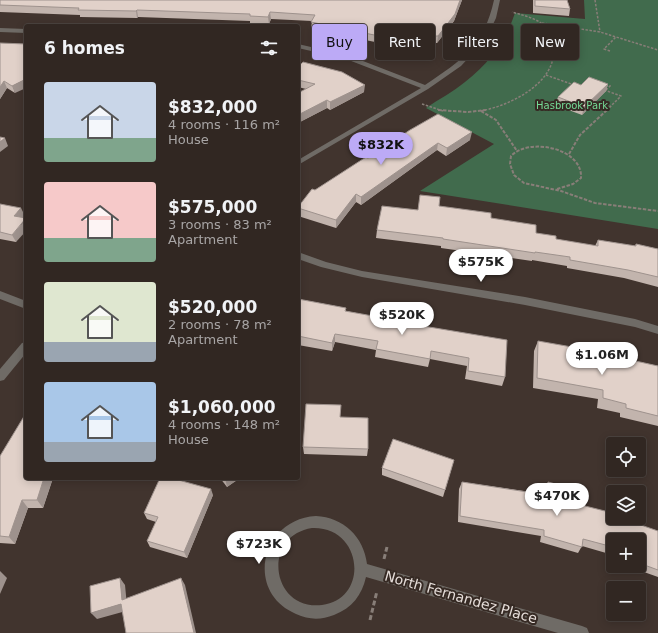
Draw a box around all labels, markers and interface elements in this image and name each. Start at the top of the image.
chip: Buy [312,24,367,60]
chip: Rent [375,24,435,60]
chip: Filters [443,24,513,60]
chip: New [521,24,579,60]
icon: filters [258,37,280,59]
text: 6 homes [44,38,125,58]
text: $832,000 [168,97,257,117]
icon: home [76,98,124,146]
park label: Hasbrook Park [536,100,608,111]
text: 4 rooms · 116 m² [168,117,280,132]
text: House [168,132,209,147]
pin: $832K [353,132,409,166]
text: $832K [358,137,404,152]
text: $575,000 [168,197,257,217]
icon: home [76,198,124,246]
text: 3 rooms · 83 m² [168,217,272,232]
text: Apartment [168,232,238,247]
pin: $575K [453,249,509,283]
text: $575K [458,254,504,269]
text: $520,000 [168,297,257,317]
icon: home [76,298,124,346]
pin: $520K [374,302,430,336]
text: $520K [379,307,425,322]
text: 2 rooms · 78 m² [168,317,272,332]
text: Apartment [168,332,238,347]
pin: $1.06M [569,342,635,376]
text: $1.06M [575,347,629,362]
text: $1,060,000 [168,397,276,417]
icon: home [76,398,124,446]
text: 4 rooms · 148 m² [168,417,280,432]
text: House [168,432,209,447]
map controls [606,437,646,621]
button: locate [606,437,646,477]
pin: $470K [529,483,585,517]
button: layers [606,485,646,525]
text: $470K [534,488,580,503]
pin: $723K [231,531,287,565]
button: + [606,533,646,573]
text: $723K [236,536,282,551]
street label: North Fernandez Place [383,568,539,626]
button: − [606,581,646,621]

